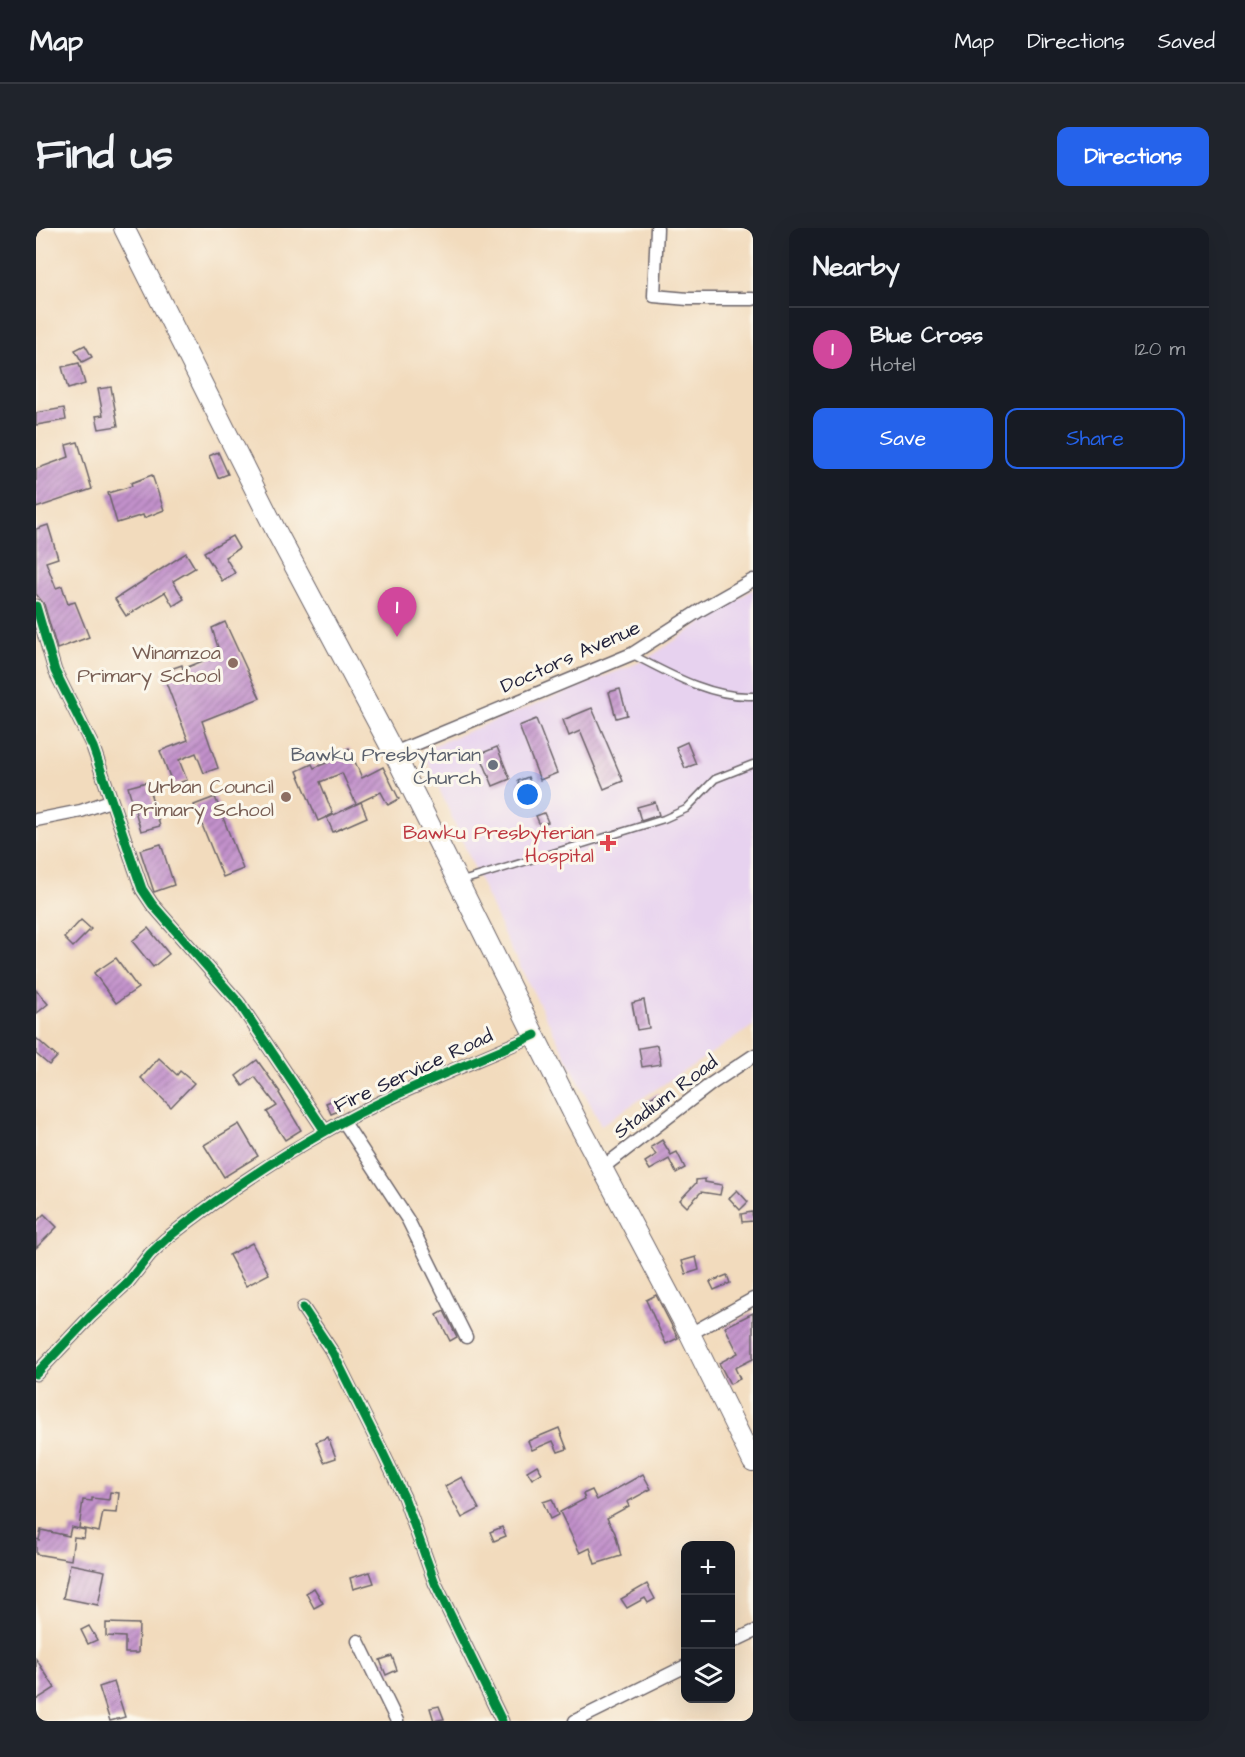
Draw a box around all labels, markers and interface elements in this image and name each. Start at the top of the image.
text: Map [30,22,83,61]
text: Map [954,27,994,56]
text: Directions [1027,27,1125,56]
text: Saved [1158,27,1215,56]
text: Find us [36,127,173,185]
button: Directions [1057,127,1209,186]
text: Nearby [813,249,900,285]
text: Blue Cross [870,320,983,351]
text: 1 [831,335,834,363]
text: 120 m [1135,335,1185,363]
text: Hotel [870,351,915,379]
button: Save [813,408,993,469]
button: Share [1005,408,1185,469]
pin: 1 [378,588,416,637]
street label: Doctors Avenue [496,613,645,700]
place label: Winamzoa Primary School [77,639,221,691]
marker: Winamzoa Primary School [226,656,240,670]
place label: Bawku Presbytarian Church [291,741,481,792]
marker: Bawku Presbytarian Church [486,758,500,772]
place label: Urban Council Primary School [130,773,274,825]
your location [513,780,542,809]
marker: Urban Council Primary School [279,790,293,804]
place label: Bawku Presbyterian Hospital [403,819,594,870]
marker: Bawku Presbyterian Hospital [599,834,617,852]
street label: Fire Service Road [329,1022,497,1120]
street label: Stadium Road [608,1048,724,1145]
map controls [681,1541,735,1703]
button: + [681,1541,735,1595]
button: − [681,1595,735,1649]
button: layers [681,1649,735,1703]

